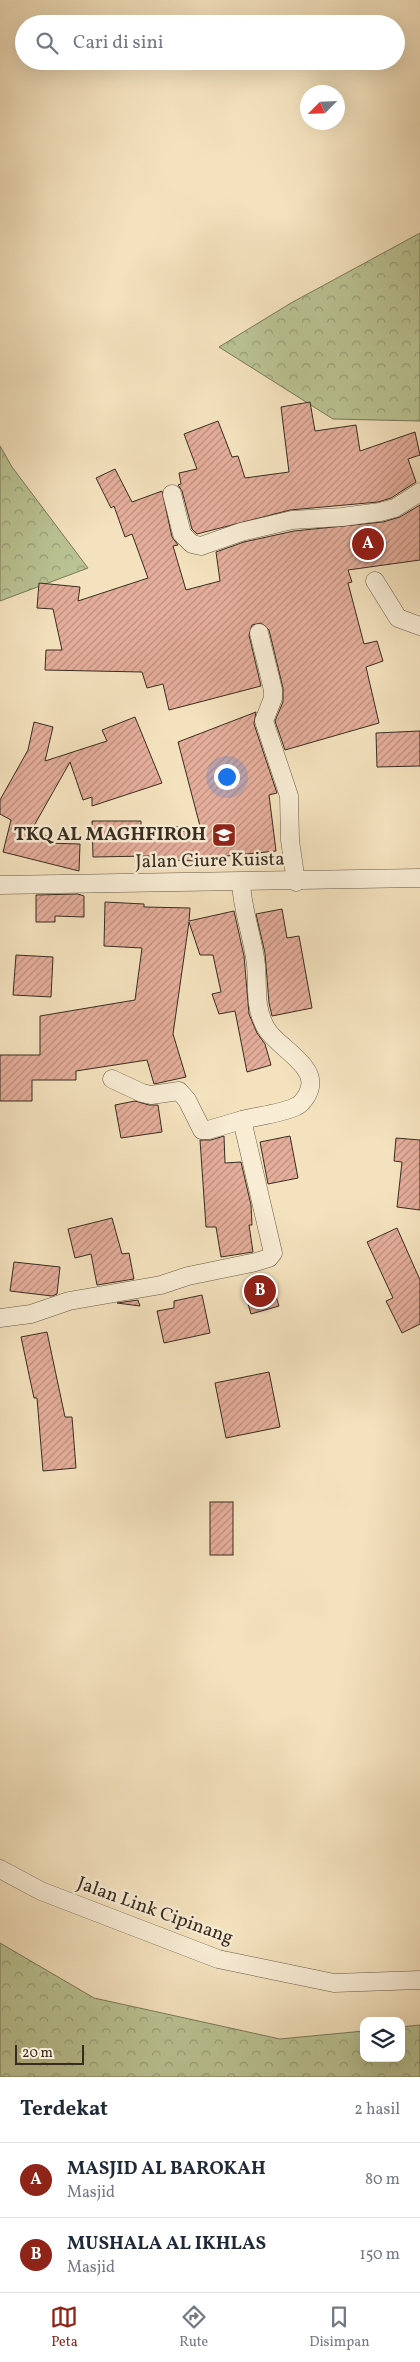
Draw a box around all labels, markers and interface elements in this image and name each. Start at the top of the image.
search box [15,15,405,70]
icon: search [33,29,61,57]
text: Cari di sini [73,30,164,56]
north arrow [300,85,345,130]
pin: A [352,525,384,563]
your location [214,764,240,790]
place label: TKQ AL MAGHFIROH [14,822,206,848]
school or university icon: TKQ AL MAGHFIROH [211,822,237,848]
street label: Jalan Ciure Kuista [135,847,285,875]
pin: B [244,1272,276,1310]
street label: Jalan Link Cipinang [73,1871,237,1951]
map controls [360,2017,405,2062]
button: layers [360,2017,405,2062]
scale bar [15,2042,84,2065]
text: 20 m [22,2044,53,2063]
text: Terdekat [20,2095,108,2124]
text: 2 hasil [354,2099,400,2121]
text: MASJID AL BAROKAH [67,2156,266,2182]
text: A [30,2169,42,2191]
text: 80 m [365,2169,400,2191]
text: Masjid [67,2182,115,2204]
text: MUSHALA AL IKHLAS [67,2231,266,2257]
text: B [31,2244,41,2266]
text: 150 m [359,2244,400,2266]
text: Masjid [67,2257,115,2279]
tab: Peta [50,2303,78,2352]
tab: Rute [179,2303,208,2352]
tab: Disimpan [309,2303,370,2352]

